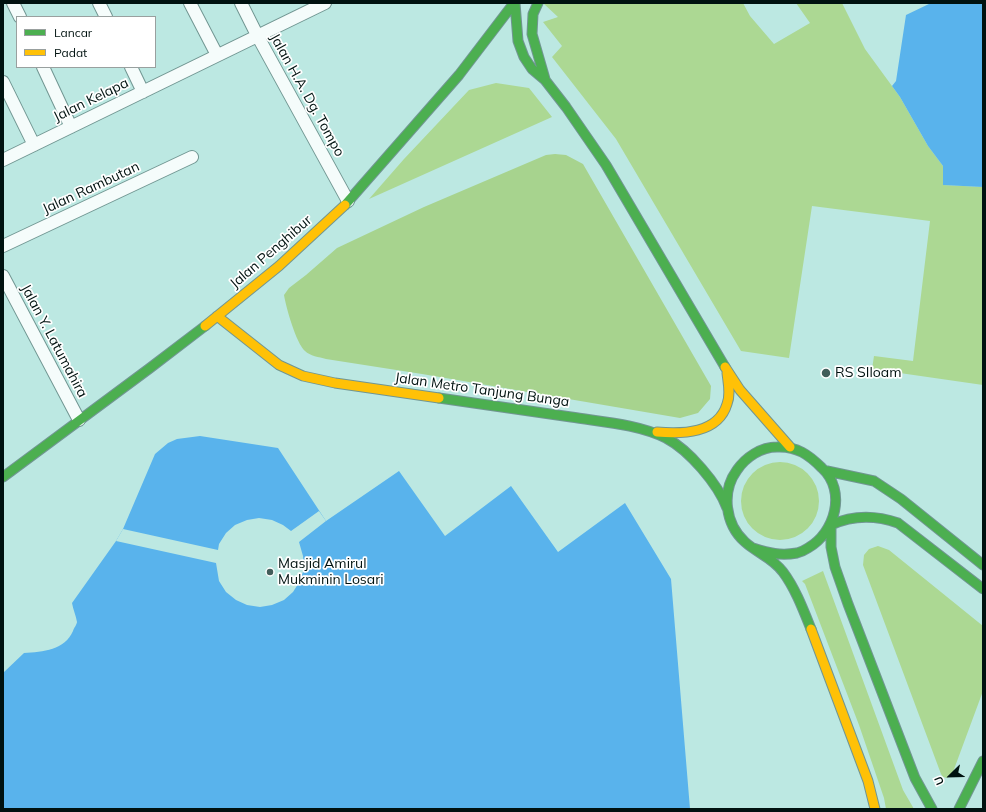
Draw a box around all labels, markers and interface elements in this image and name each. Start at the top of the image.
legend [16,16,156,68]
text: Lancar [54,25,92,40]
street label: Jalan H.A. Dg. Tompo [266,31,348,159]
text: Padat [54,45,87,60]
street label: Jalan Kelapa [51,75,131,125]
street label: Jalan Rambutan [40,158,142,218]
street label: Jalan Penghibur [227,212,315,292]
street label: Jalan Y. Latumahira [17,282,91,400]
place label: RS SIloam [835,365,901,381]
marker: RS SIloam [820,367,832,379]
street label: Jalan Metro Tanjung Bunga [394,369,570,411]
place label: Masjid Amirul Mukminin Losari [278,556,384,588]
marker: Masjid Amirul Mukminin Losari [265,567,275,577]
north arrow [930,756,970,796]
text: U [931,774,947,787]

